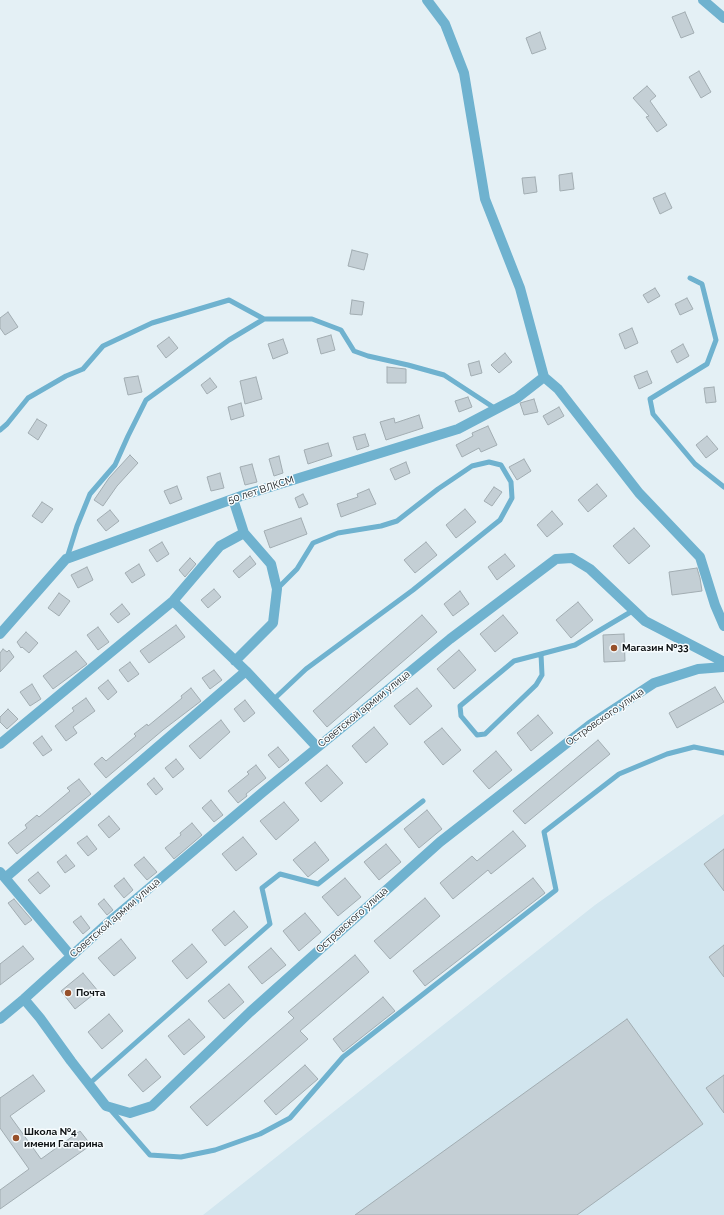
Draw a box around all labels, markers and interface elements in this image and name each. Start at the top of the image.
street label: 50 лет ВЛКСМ [227,474,295,506]
place label: Магазин №33 [622,642,689,654]
marker: Магазин №33 [609,643,619,653]
street label: Советской армии улица [316,668,412,750]
street label: Островского улица [564,686,646,748]
street label: Советской армии улица [68,876,162,960]
street label: Островского улица [314,885,390,955]
place label: Почта [76,987,106,999]
marker: Почта [63,988,73,998]
place label: Школа №4 имени Гагарина [24,1126,103,1150]
marker: Школа №4 имени Гагарина [11,1133,21,1143]

